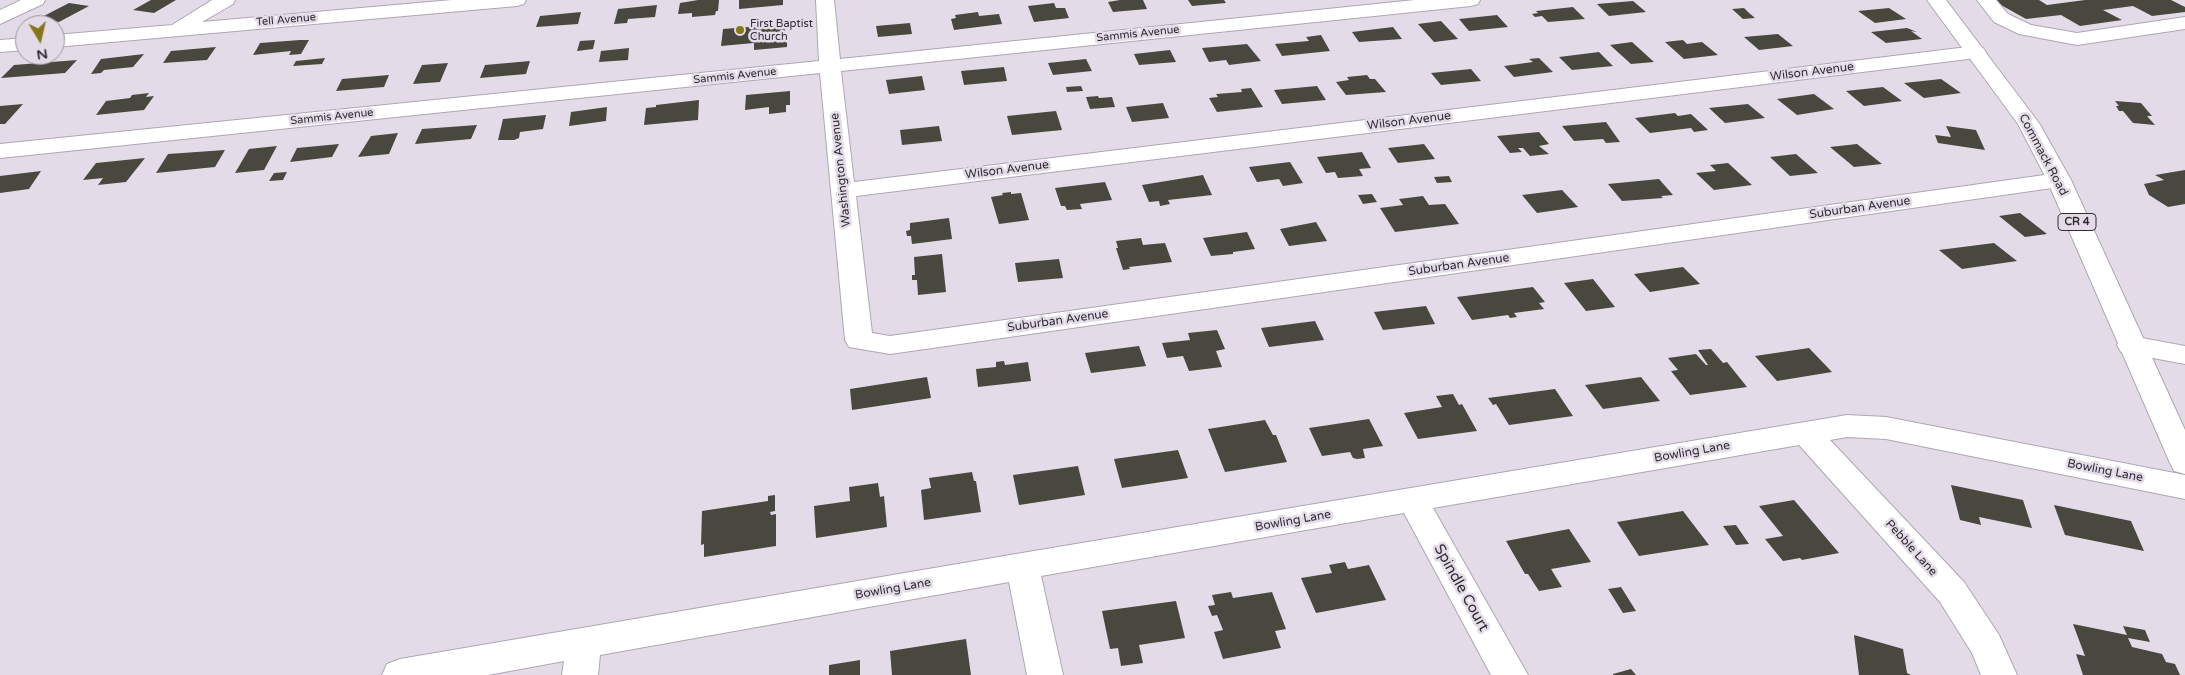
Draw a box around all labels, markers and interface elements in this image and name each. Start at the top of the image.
street label: Tell Avenue [256,11,316,29]
north arrow [15,15,65,65]
place label: First Baptist Church [750,17,813,43]
street label: Sammis Avenue [1096,23,1180,45]
marker: First Baptist Church [734,24,746,36]
text: N [35,45,49,64]
street label: Wilson Avenue [1769,60,1855,84]
street label: Sammis Avenue [693,65,777,87]
street label: Sammis Avenue [290,106,374,128]
street label: Wilson Avenue [1366,109,1452,133]
street label: Washington Avenue [828,112,854,228]
street label: Commack Road [2015,112,2071,198]
street label: Wilson Avenue [964,158,1050,182]
street label: Suburban Avenue [1809,194,1911,222]
road number: CR 4 [2058,213,2096,230]
street label: Suburban Avenue [1408,251,1510,279]
street label: Suburban Avenue [1007,307,1109,335]
street label: Bowling Lane [1653,438,1731,466]
street label: Bowling Lane [2066,457,2144,485]
street label: Bowling Lane [1254,507,1332,535]
street label: Pebble Lane [1882,517,1940,579]
street label: Spindle Court [1430,541,1492,635]
street label: Bowling Lane [854,575,932,603]

